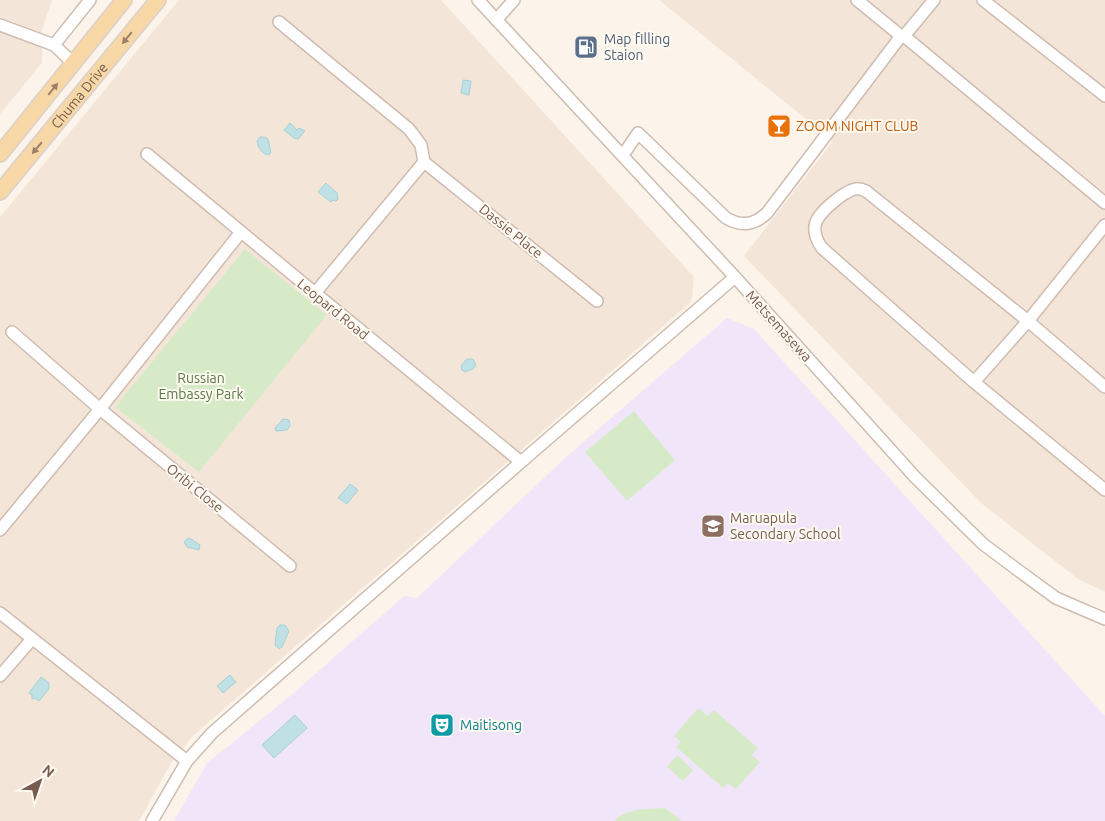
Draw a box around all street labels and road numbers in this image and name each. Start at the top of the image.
street label: Chuma Drive [48,59,111,132]
street label: Dassie Place [476,201,546,261]
street label: Leopard Road [294,275,372,343]
street label: Metsemasewa [743,287,815,365]
street label: Oribi Close [163,460,227,516]

